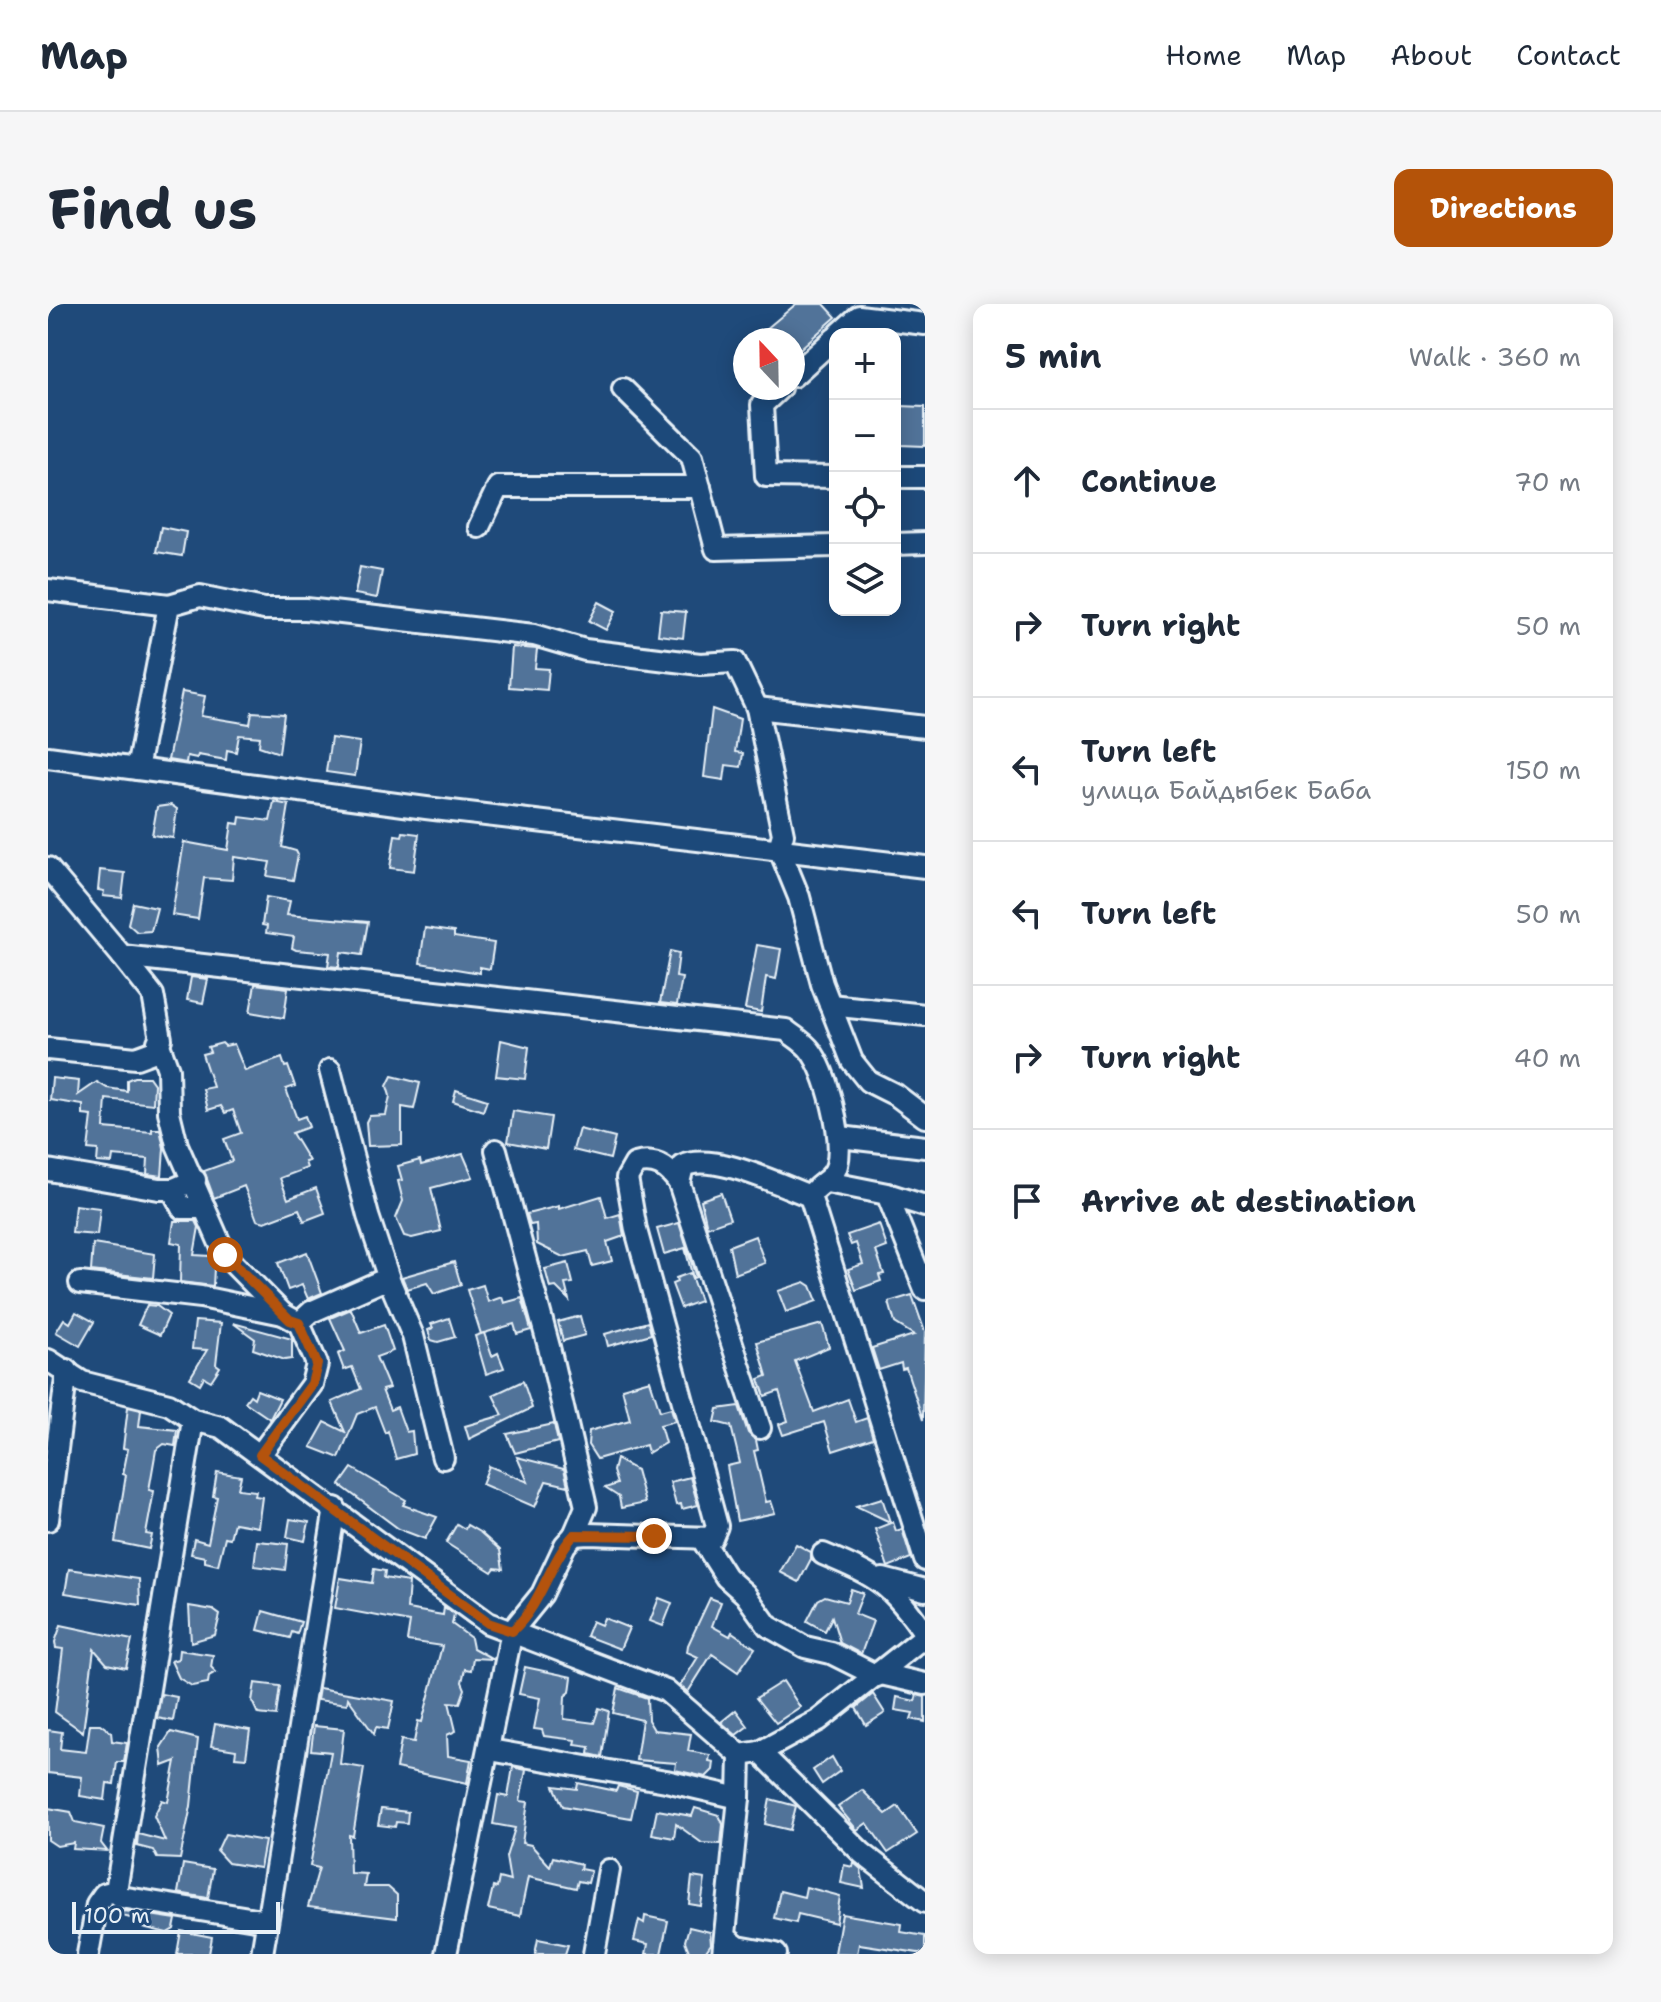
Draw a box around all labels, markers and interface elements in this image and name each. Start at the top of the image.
text: Map [40,30,128,81]
text: Home [1165,36,1242,74]
text: Map [1286,36,1346,74]
text: About [1390,36,1472,74]
text: Contact [1516,36,1621,74]
button: Directions [1394,169,1613,247]
text: Find us [48,171,257,246]
north arrow [733,328,805,400]
map controls [829,328,901,616]
button: + [829,328,901,400]
text: 5 min [1005,333,1102,379]
text: Walk · 360 m [1409,339,1581,374]
button: − [829,400,901,472]
icon: ahead [1005,459,1049,503]
text: Continue [1081,461,1217,502]
text: 70 m [1514,464,1581,499]
button: locate [829,472,901,544]
button: layers [829,544,901,616]
icon: right [1005,603,1049,647]
text: Turn right [1081,605,1240,646]
text: 50 m [1516,608,1581,643]
text: Turn left [1081,731,1216,772]
icon: left [1005,747,1049,791]
text: 150 m [1505,752,1581,787]
text: улица Байдыбек Баба [1081,772,1371,807]
icon: left [1005,891,1049,935]
text: Turn left [1081,893,1216,934]
text: 50 m [1516,896,1581,931]
icon: right [1005,1035,1049,1079]
text: Turn right [1081,1037,1240,1078]
text: 40 m [1514,1040,1581,1075]
icon: arrive [1005,1179,1049,1223]
text: Arrive at destination [1081,1181,1416,1222]
route start [207,1237,243,1273]
route end [636,1518,672,1554]
scale bar [72,1898,280,1934]
text: 100 m [84,1901,150,1930]

